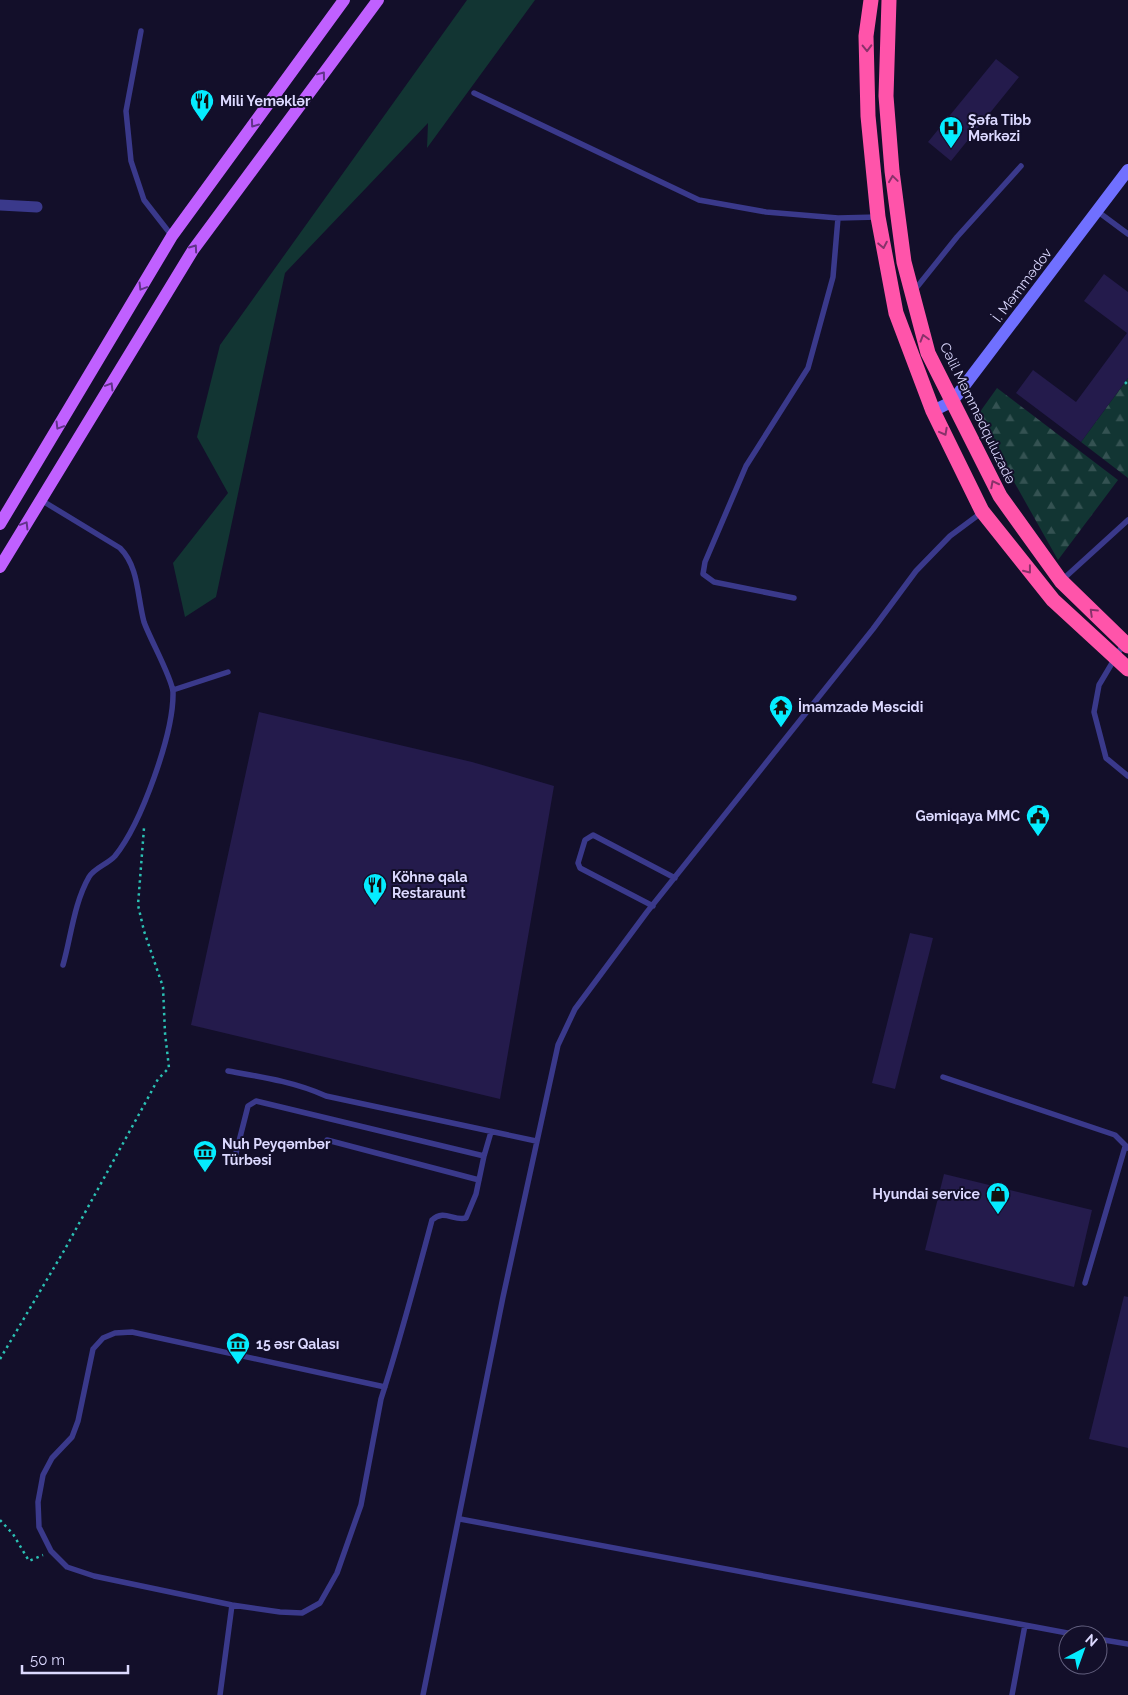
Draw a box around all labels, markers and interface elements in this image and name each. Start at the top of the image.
one-way arrow [861,45,872,53]
one-way arrow [316,71,325,81]
restaurant icon: Mili Yeməklər [189,88,215,122]
place label: Mili Yeməklər [220,93,311,109]
place label: Şəfa Tibb Mərkəzi [968,112,1031,144]
hospital icon: Şəfa Tibb Mərkəzi [938,115,964,149]
one-way arrow [251,118,260,128]
one-way arrow [888,174,899,182]
one-way arrow [877,241,888,249]
street label: İ. Məmmədov [987,243,1055,325]
one-way arrow [188,244,197,254]
one-way arrow [138,281,148,290]
one-way arrow [919,333,930,342]
street label: Cəlil Məmmədquluzadə [937,340,1019,486]
one-way arrow [103,383,113,392]
one-way arrow [55,421,65,430]
one-way arrow [938,427,948,436]
one-way arrow [990,481,1000,490]
one-way arrow [19,522,29,531]
one-way arrow [1023,564,1032,573]
one-way arrow [1090,609,1099,618]
temple icon: İmamzadə Məscidi [768,694,794,728]
place label: İmamzadə Məscidi [798,698,923,715]
public building icon: Gəmiqaya MMC [1025,803,1051,837]
place label: Gəmiqaya MMC [915,808,1020,824]
place label: Köhnə qala Restaraunt [392,869,467,901]
restaurant icon: Köhnə qala Restaraunt [362,872,388,906]
place label: Nuh Peyqəmbər Türbəsi [222,1136,331,1168]
museum icon: Nuh Peyqəmbər Türbəsi [192,1139,218,1173]
shop icon: Hyundai service [985,1181,1011,1215]
place label: Hyundai service [873,1186,981,1202]
museum icon: 15 əsr Qalası [225,1331,251,1365]
place label: 15 əsr Qalası [256,1336,339,1352]
north arrow [1058,1625,1108,1675]
text: N [1082,1631,1101,1650]
scale bar [22,1642,129,1674]
text: 50 m [30,1651,65,1669]

